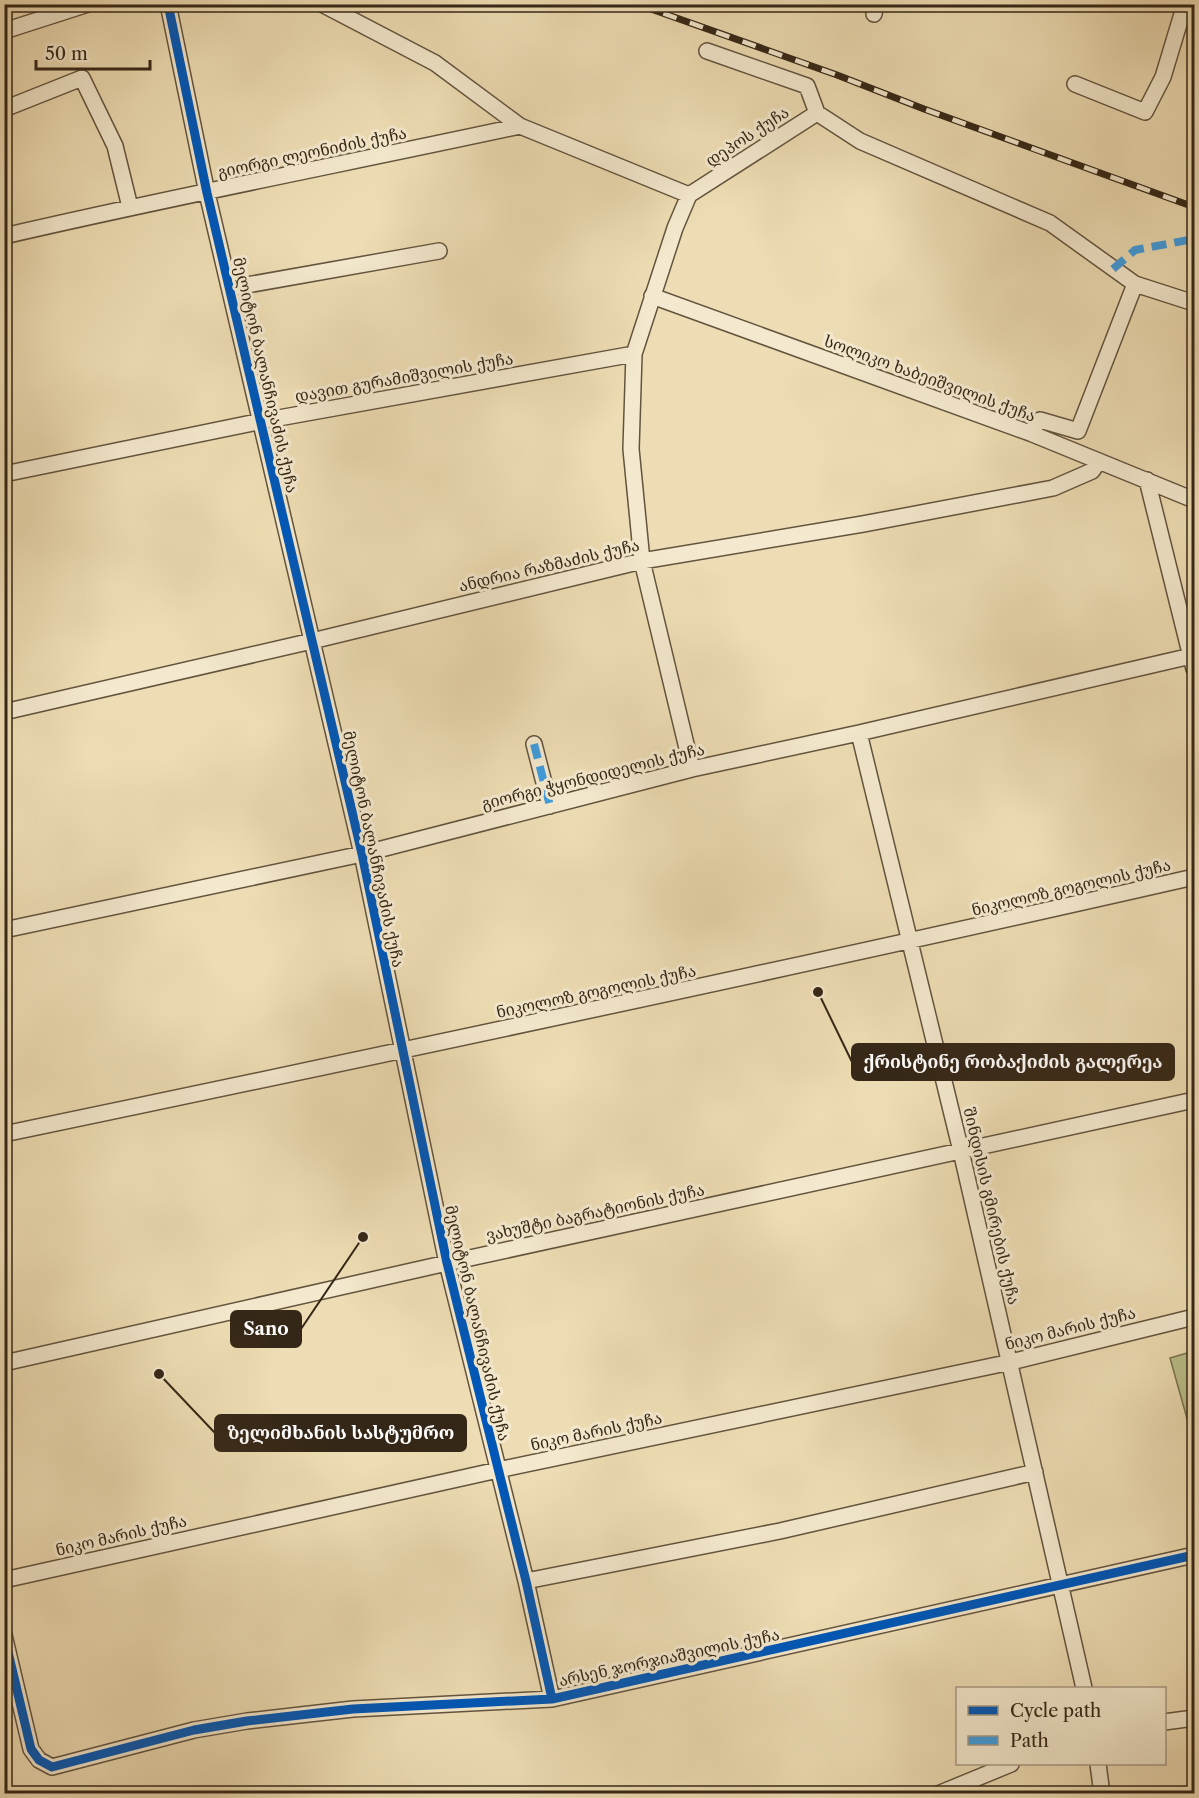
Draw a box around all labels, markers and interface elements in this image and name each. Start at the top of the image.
scale bar [36,33,150,71]
text: 50 m [45,43,88,65]
street label: დეპოს ქუჩა [702,102,792,170]
street label: გიორგი ლეონიძის ქუჩა [216,122,408,182]
street label: მელიტონ ბალანჩივაძის ქუჩა [229,255,303,495]
street label: სოლიკო ხაბეიშვილის ქუჩა [821,330,1039,426]
street label: დავით გურამიშვილის ქუჩა [293,348,515,406]
street label: ანდრია რაზმაძის ქუჩა [457,534,641,596]
street label: მელიტონ ბალანჩივაძის ქუჩა [339,729,409,969]
street label: გიორგი ჭყონდიდელის ქუჩა [479,739,707,813]
street label: ნიკოლოზ გოგოლის ქუჩა [969,854,1173,920]
street label: ნიკოლოზ გოგოლის ქუჩა [494,960,698,1022]
callout: ქრისტინე რობაქიძის გალერეა [852,1044,1174,1080]
text: ქრისტინე რობაქიძის გალერეა [864,1051,1162,1073]
street label: შინდისის გმირების ქუჩა [960,1105,1024,1307]
street label: ვახუშტი ბაგრატიონის ქუჩა [484,1179,706,1245]
street label: მელიტონ ბალანჩივაძის ქუჩა [441,1203,515,1443]
street label: ნიკო მარის ქუჩა [1003,1302,1137,1354]
callout: Sano [231,1311,301,1347]
text: Sano [243,1318,289,1340]
street label: ნიკო მარის ქუჩა [528,1407,664,1455]
callout: ზელიმხანის სასტუმრო [215,1415,466,1451]
text: ზელიმხანის სასტუმრო [227,1422,454,1444]
street label: ნიკო მარის ქუჩა [53,1510,189,1560]
street label: არსენ ჯორჯიაშვილის ქუჩა [557,1624,781,1690]
legend [956,1687,1166,1765]
text: Cycle path [1010,1700,1101,1722]
text: Path [1010,1730,1049,1752]

